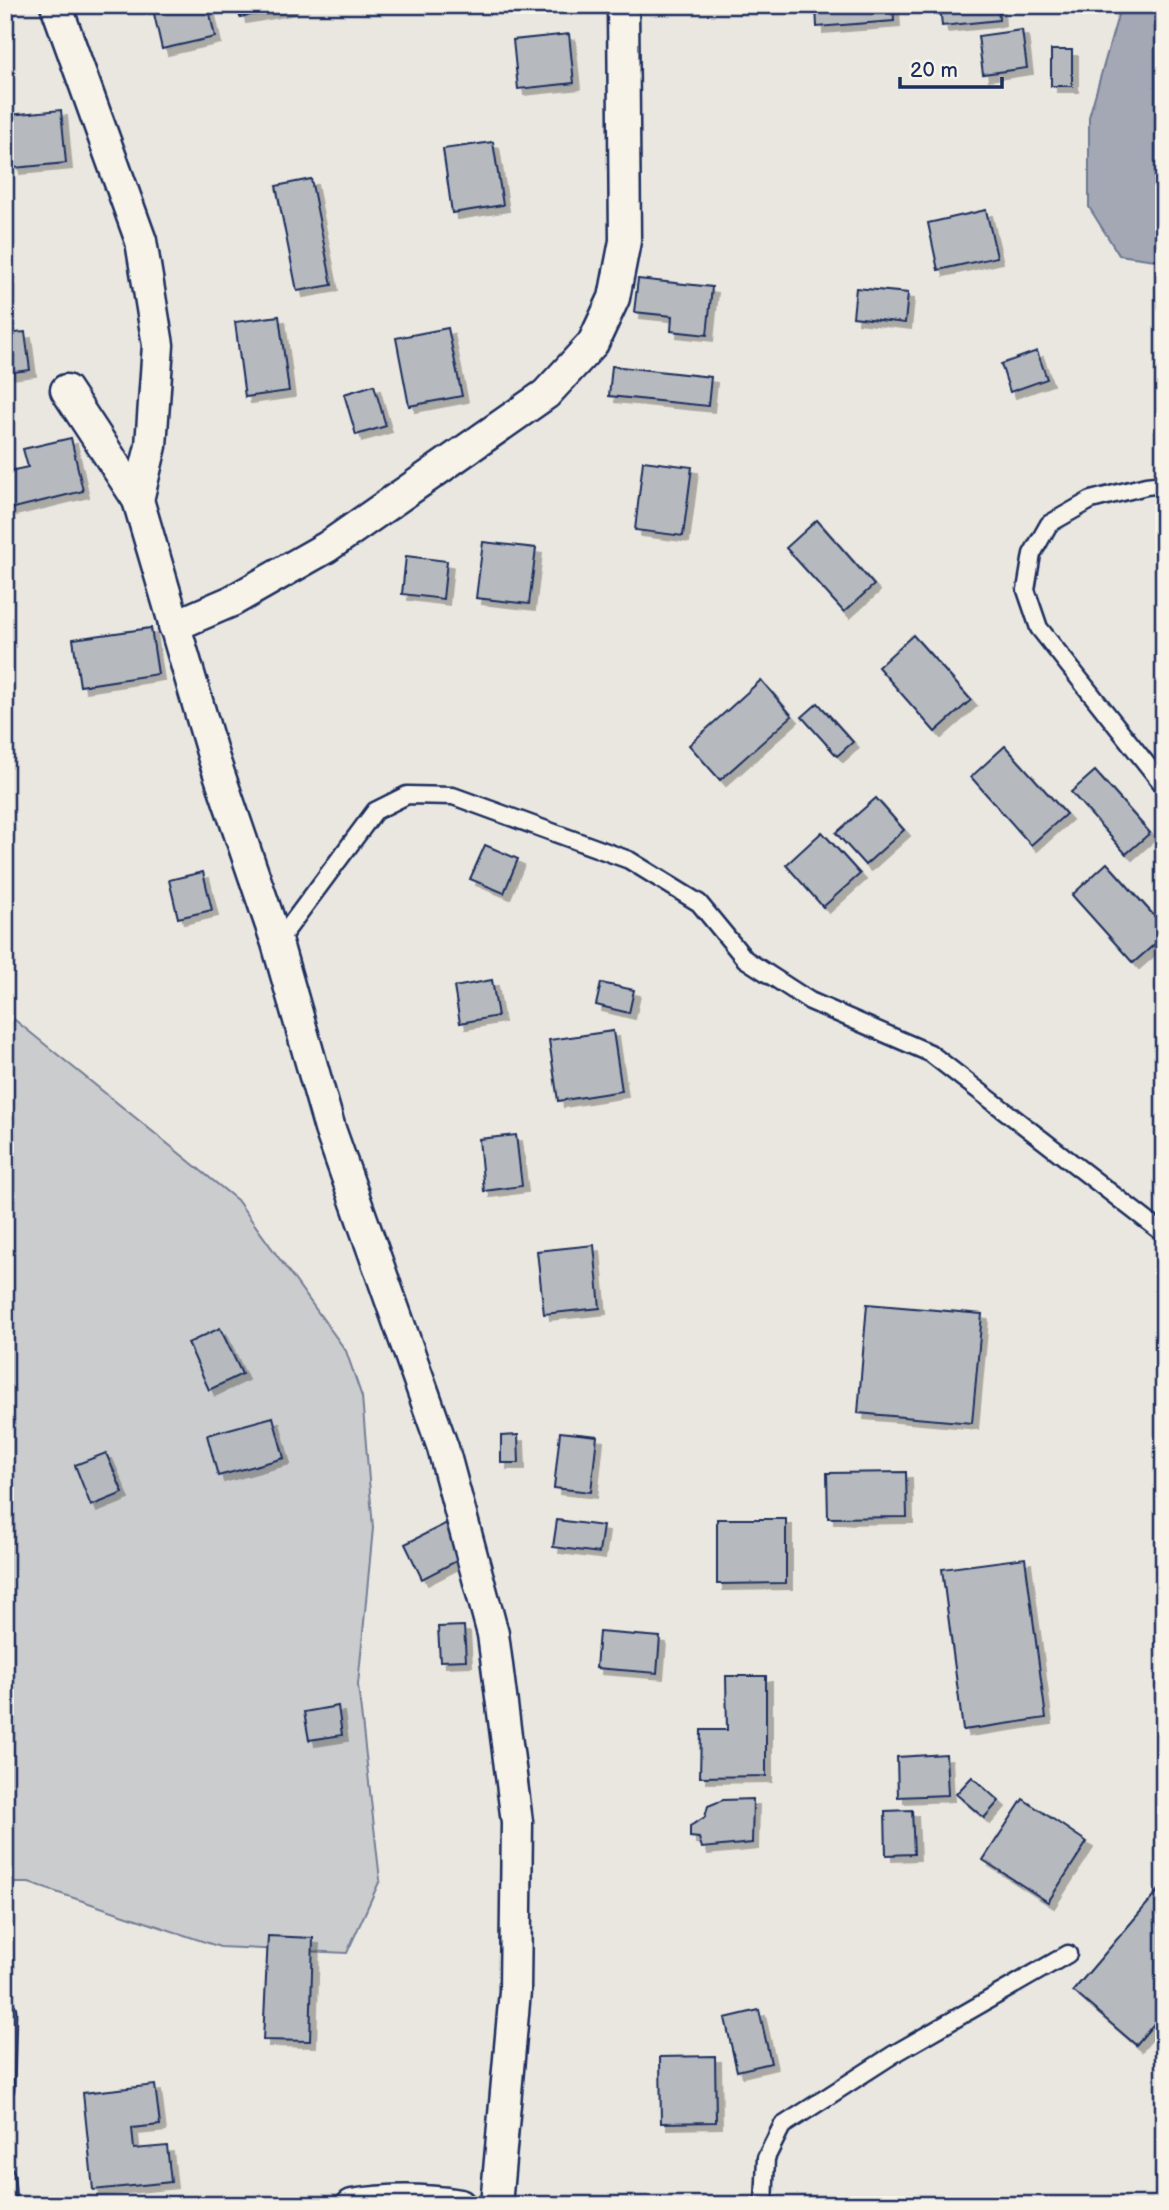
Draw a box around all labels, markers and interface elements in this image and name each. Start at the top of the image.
scale bar [900,46,1001,90]
text: 20 m [910,58,958,83]

